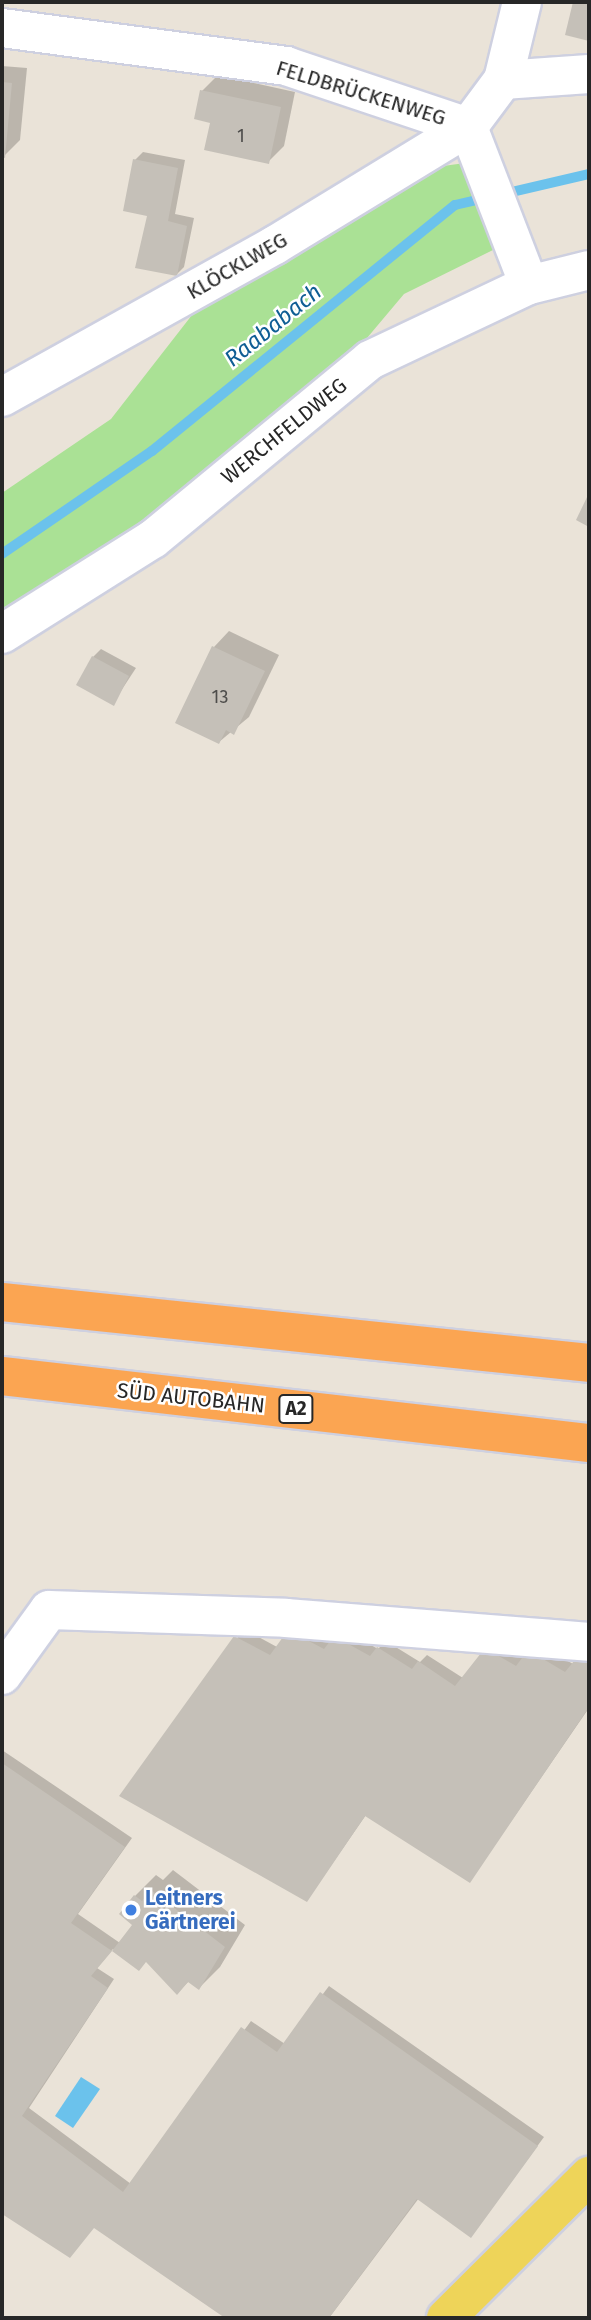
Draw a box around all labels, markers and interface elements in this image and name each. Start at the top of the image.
street label: FELDBRÜCKENWEG [273,55,449,131]
house number: 1 [237,125,245,147]
street label: KLÖCKLWEG [182,227,292,305]
water label: Raababach [219,278,327,372]
street label: WERCHFELDWEG [216,373,352,489]
house number: 13 [212,686,228,708]
street label: SÜD AUTOBAHN [116,1378,266,1418]
road number: A2 [277,1394,315,1424]
place label: Leitners Gärtnerei [145,1885,236,1935]
marker: Leitners Gärtnerei [123,1902,139,1918]

